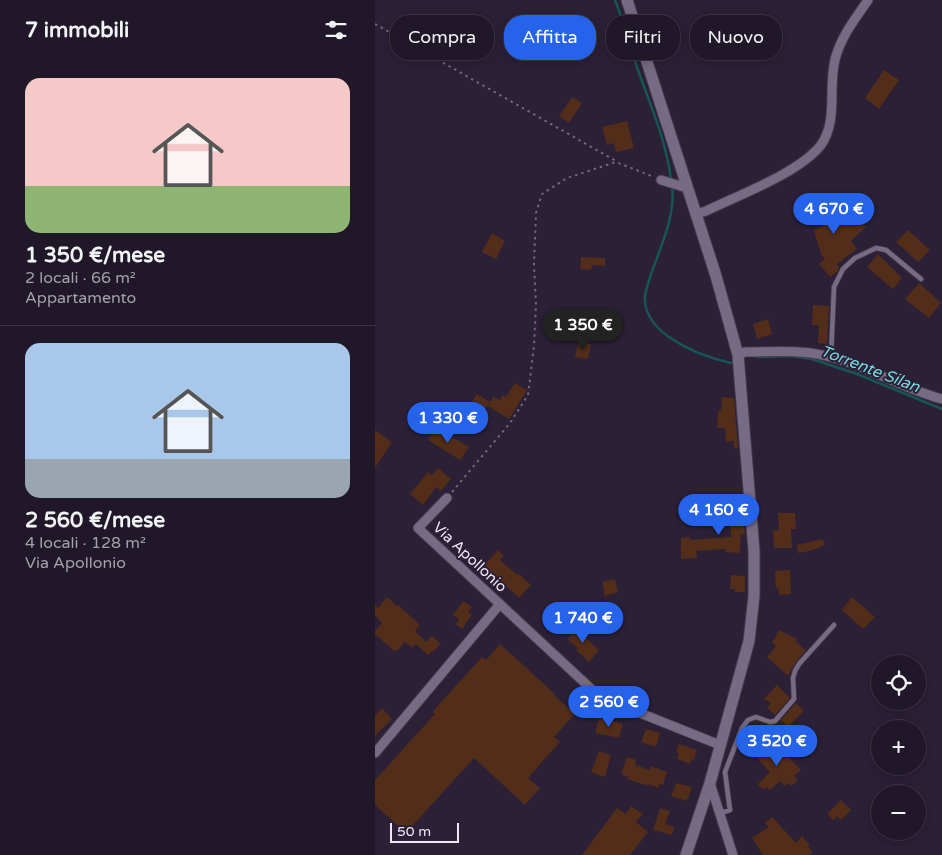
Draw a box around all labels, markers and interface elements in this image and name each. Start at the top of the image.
chip: Compra [390,15,494,60]
chip: Affitta [504,15,596,60]
chip: Filtri [606,15,680,60]
chip: Nuovo [690,15,782,60]
icon: filters [322,16,350,44]
text: 7 immobili [25,18,129,43]
icon: home [143,110,233,200]
pin: 4 670 € [788,192,880,235]
text: 4 670 € [804,199,864,219]
text: 1 350 €/mese [25,243,165,268]
text: 2 locali · 66 m² [25,268,136,288]
text: Appartamento [25,288,136,308]
pin: 1 350 € [537,308,629,351]
text: 1 350 € [553,315,613,335]
water label: Torrente Silan [818,341,924,398]
icon: home [143,376,233,466]
pin: 1 330 € [402,402,494,444]
text: 1 330 € [418,408,478,428]
pin: 4 160 € [673,494,765,536]
text: 4 160 € [689,500,749,520]
text: 2 560 €/mese [25,508,165,533]
street label: Via Apollonio [429,518,511,596]
text: 4 locali · 128 m² [25,533,146,553]
text: Via Apollonio [25,553,126,573]
pin: 1 740 € [537,602,629,644]
text: 1 740 € [553,608,613,628]
map controls [871,655,926,840]
button: locate [871,655,926,710]
pin: 2 560 € [563,686,655,728]
text: 2 560 € [579,692,639,712]
button: + [871,720,926,775]
pin: 3 520 € [731,724,823,767]
text: 3 520 € [747,731,807,751]
button: − [871,785,926,840]
scale bar [390,820,459,843]
text: 50 m [397,823,431,840]

